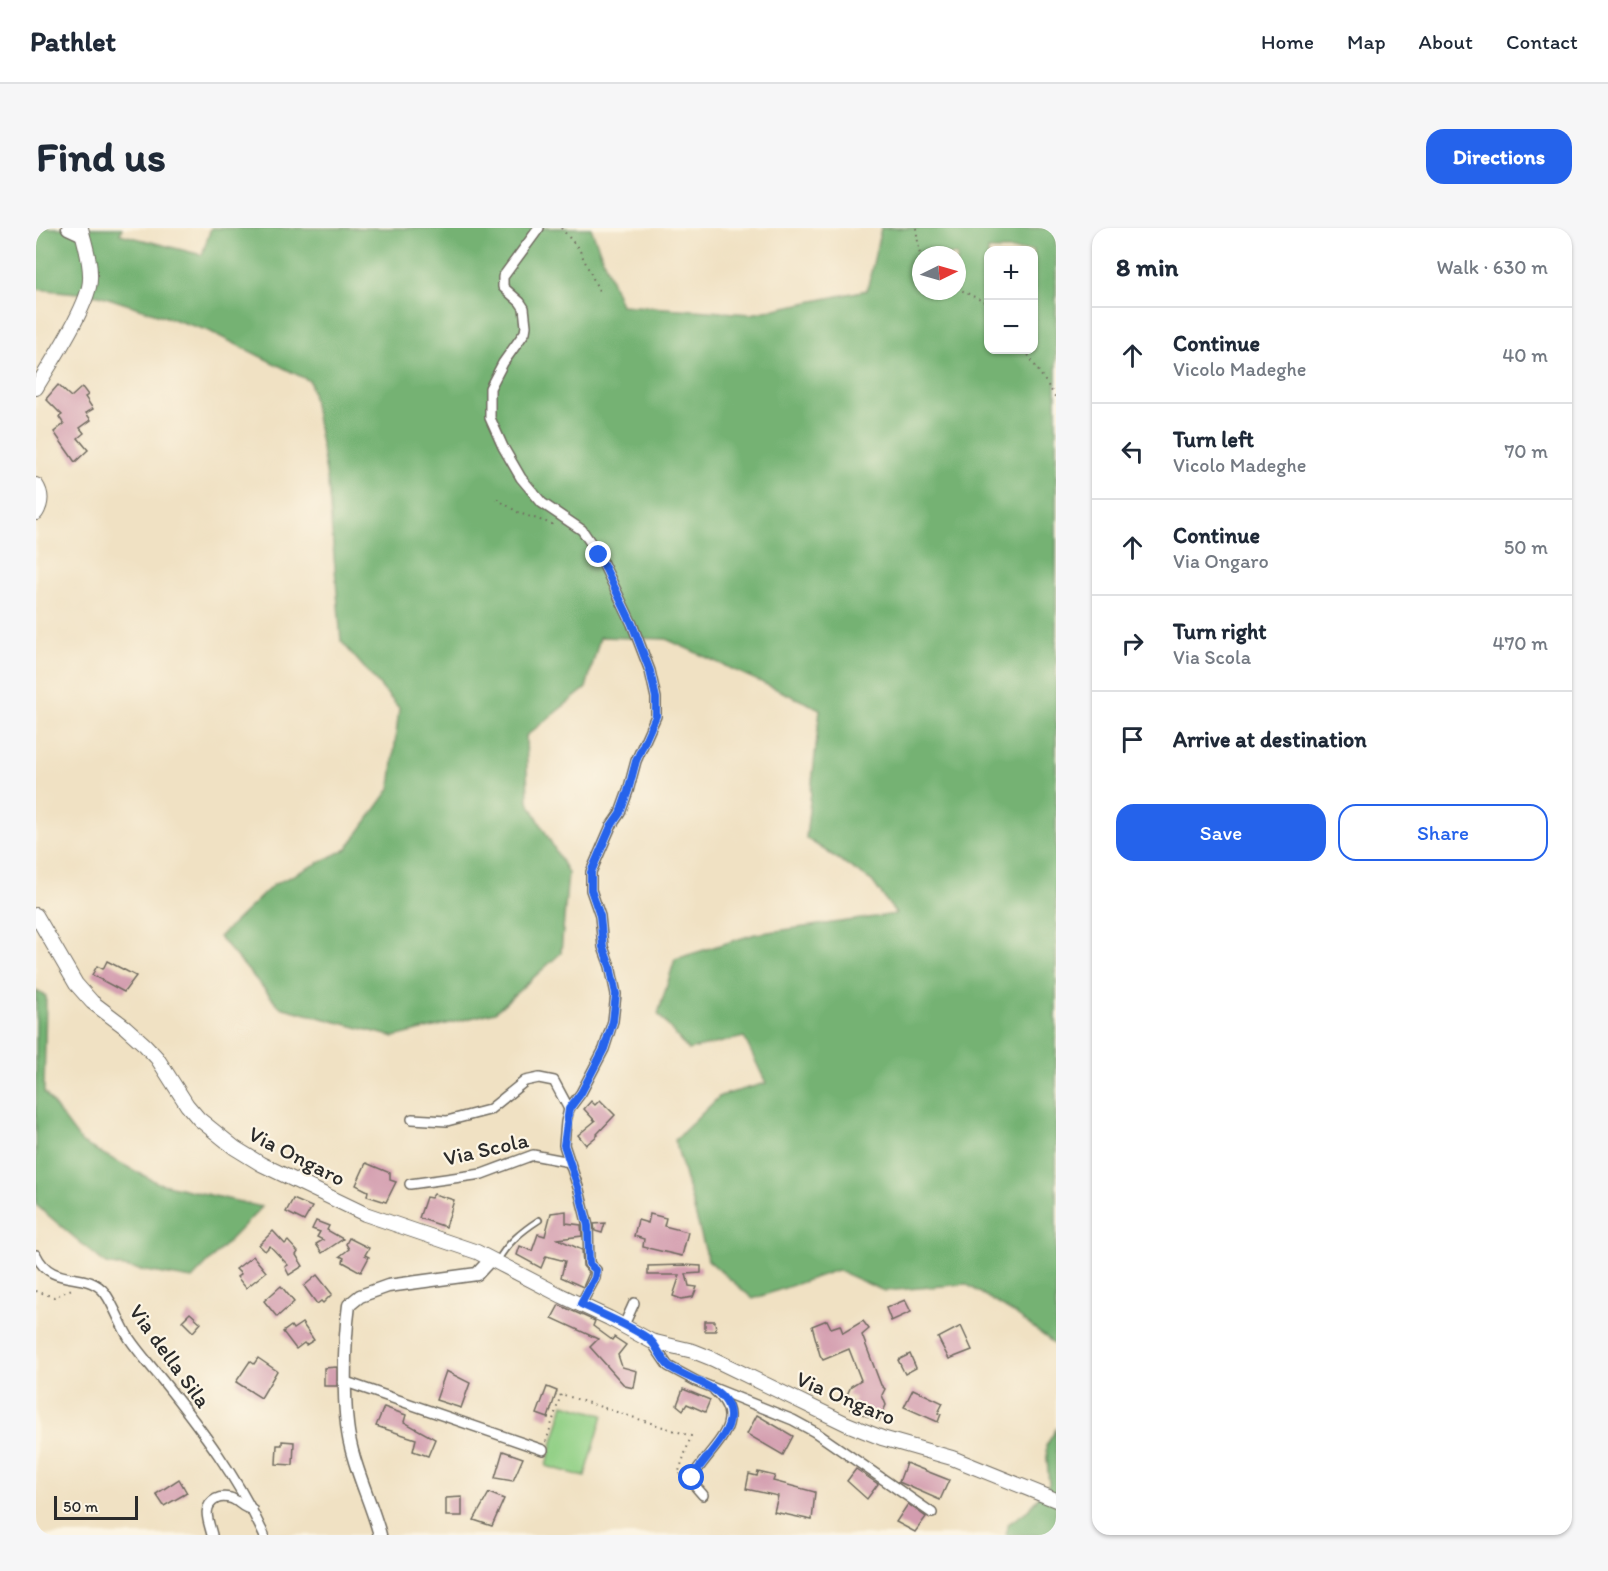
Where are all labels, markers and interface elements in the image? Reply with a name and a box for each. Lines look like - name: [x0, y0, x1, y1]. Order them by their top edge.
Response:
- text: Pathlet: [30, 24, 116, 58]
- text: Home: [1261, 29, 1314, 54]
- text: Map: [1347, 29, 1386, 54]
- text: About: [1419, 29, 1473, 54]
- text: Contact: [1506, 29, 1578, 54]
- button: Directions: [1426, 129, 1572, 184]
- text: Find us: [36, 131, 166, 182]
- north arrow: [912, 246, 966, 300]
- map controls: [984, 246, 1038, 354]
- button: +: [984, 246, 1038, 300]
- text: 8 min: [1116, 251, 1178, 283]
- text: Walk · 630 m: [1436, 255, 1548, 279]
- button: −: [984, 300, 1038, 354]
- text: Continue: [1173, 330, 1260, 357]
- icon: ahead: [1116, 339, 1149, 372]
- text: 40 m: [1502, 343, 1548, 367]
- text: Vicolo Madeghe: [1173, 357, 1306, 381]
- text: Turn left: [1173, 426, 1254, 453]
- icon: left: [1116, 435, 1149, 468]
- text: 70 m: [1504, 439, 1548, 463]
- text: Vicolo Madeghe: [1173, 453, 1306, 477]
- text: Continue: [1173, 522, 1260, 549]
- icon: ahead: [1116, 531, 1149, 564]
- text: 50 m: [1504, 535, 1548, 559]
- route end: [585, 541, 611, 567]
- text: Via Ongaro: [1173, 549, 1269, 573]
- text: Turn right: [1173, 618, 1267, 645]
- icon: right: [1116, 627, 1149, 660]
- text: 470 m: [1492, 631, 1548, 655]
- text: Via Scola: [1173, 645, 1251, 669]
- icon: arrive: [1116, 723, 1149, 756]
- text: Arrive at destination: [1173, 726, 1367, 753]
- button: Save: [1116, 804, 1326, 861]
- button: Share: [1338, 804, 1548, 861]
- street label: Via Ongaro: [244, 1120, 350, 1192]
- street label: Via Scola: [441, 1126, 531, 1172]
- street label: Via della Sila: [123, 1299, 217, 1414]
- street label: Via Ongaro: [792, 1365, 900, 1431]
- route start: [678, 1464, 704, 1490]
- scale bar: [54, 1493, 138, 1520]
- text: 50 m: [63, 1497, 98, 1516]

